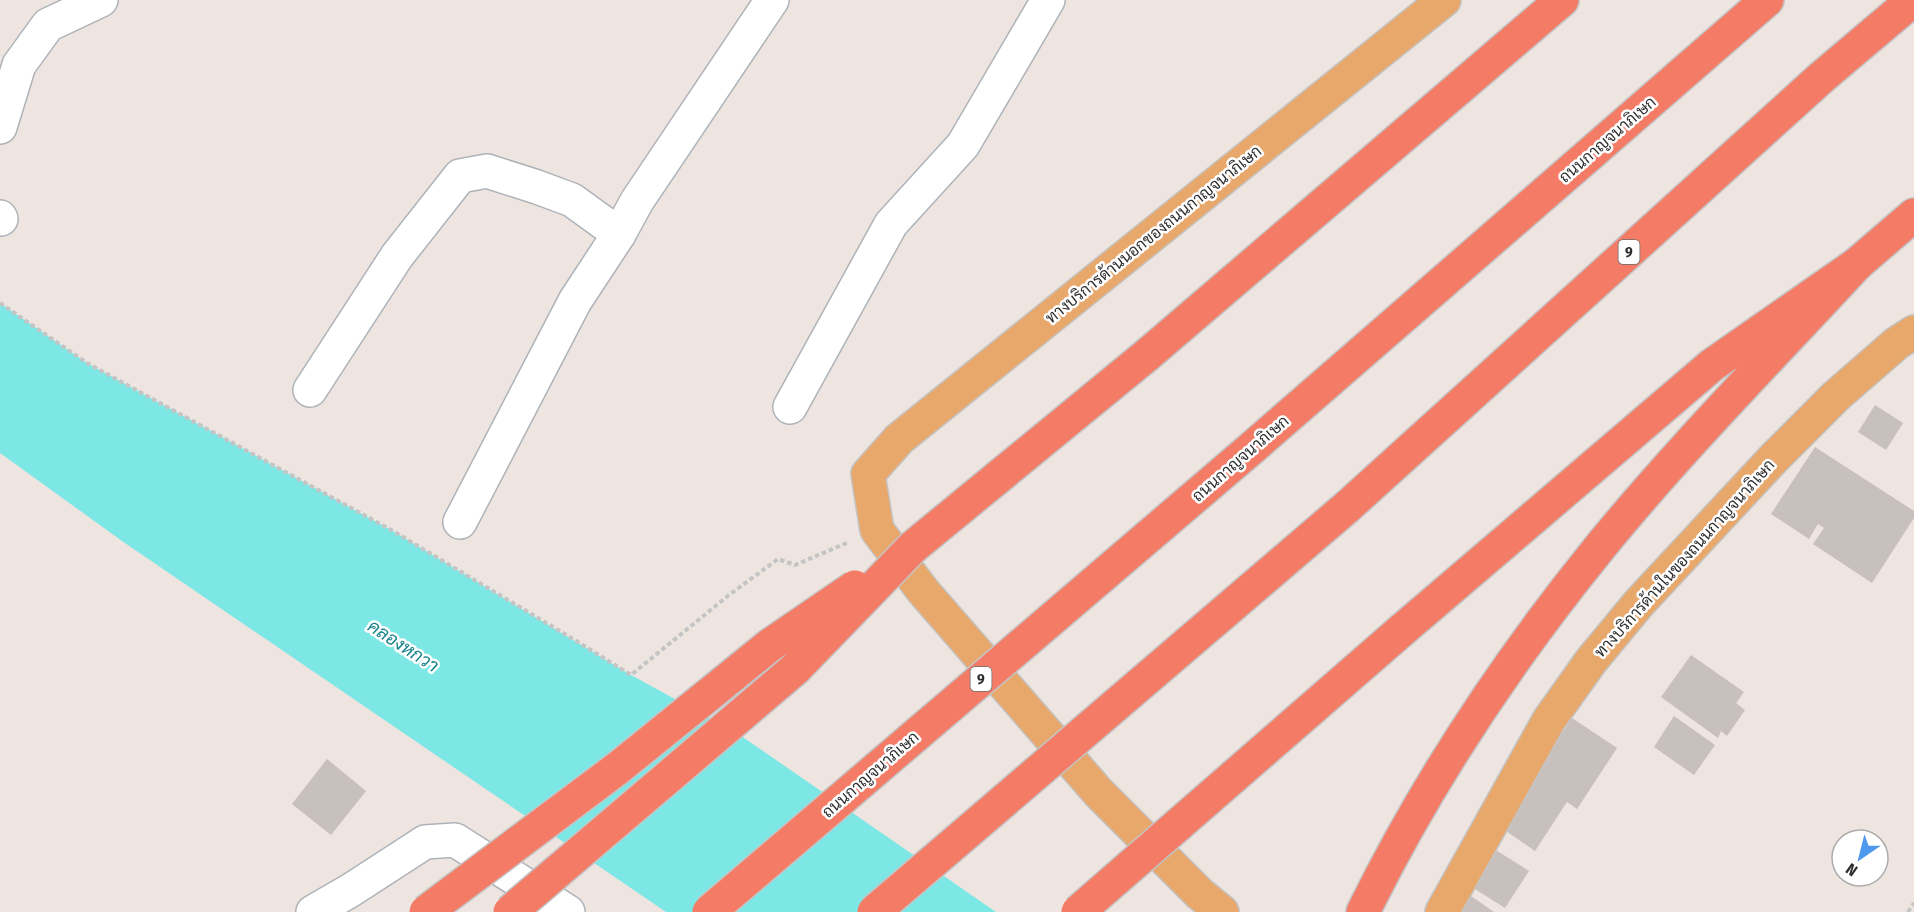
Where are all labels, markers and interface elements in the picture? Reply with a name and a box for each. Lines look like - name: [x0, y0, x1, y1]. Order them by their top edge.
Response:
- street label: ถนนกาญจนาภิเษก: [1555, 92, 1659, 186]
- street label: ทางบริการด้านนอกของถนนกาญจนาภิเษก: [1041, 141, 1265, 327]
- road number: 9: [1618, 240, 1640, 264]
- street label: ถนนกาญจนาภิเษก: [1188, 411, 1292, 505]
- street label: ทางบริการด้านในของถนนกาญจนาภิเษก: [1589, 454, 1778, 661]
- water label: คลองหกวา: [364, 615, 443, 677]
- road number: 9: [970, 667, 992, 691]
- street label: ถนนกาญจนาภิเษก: [818, 727, 922, 821]
- north arrow: [1830, 828, 1890, 888]
- text: N: [1842, 859, 1861, 880]

